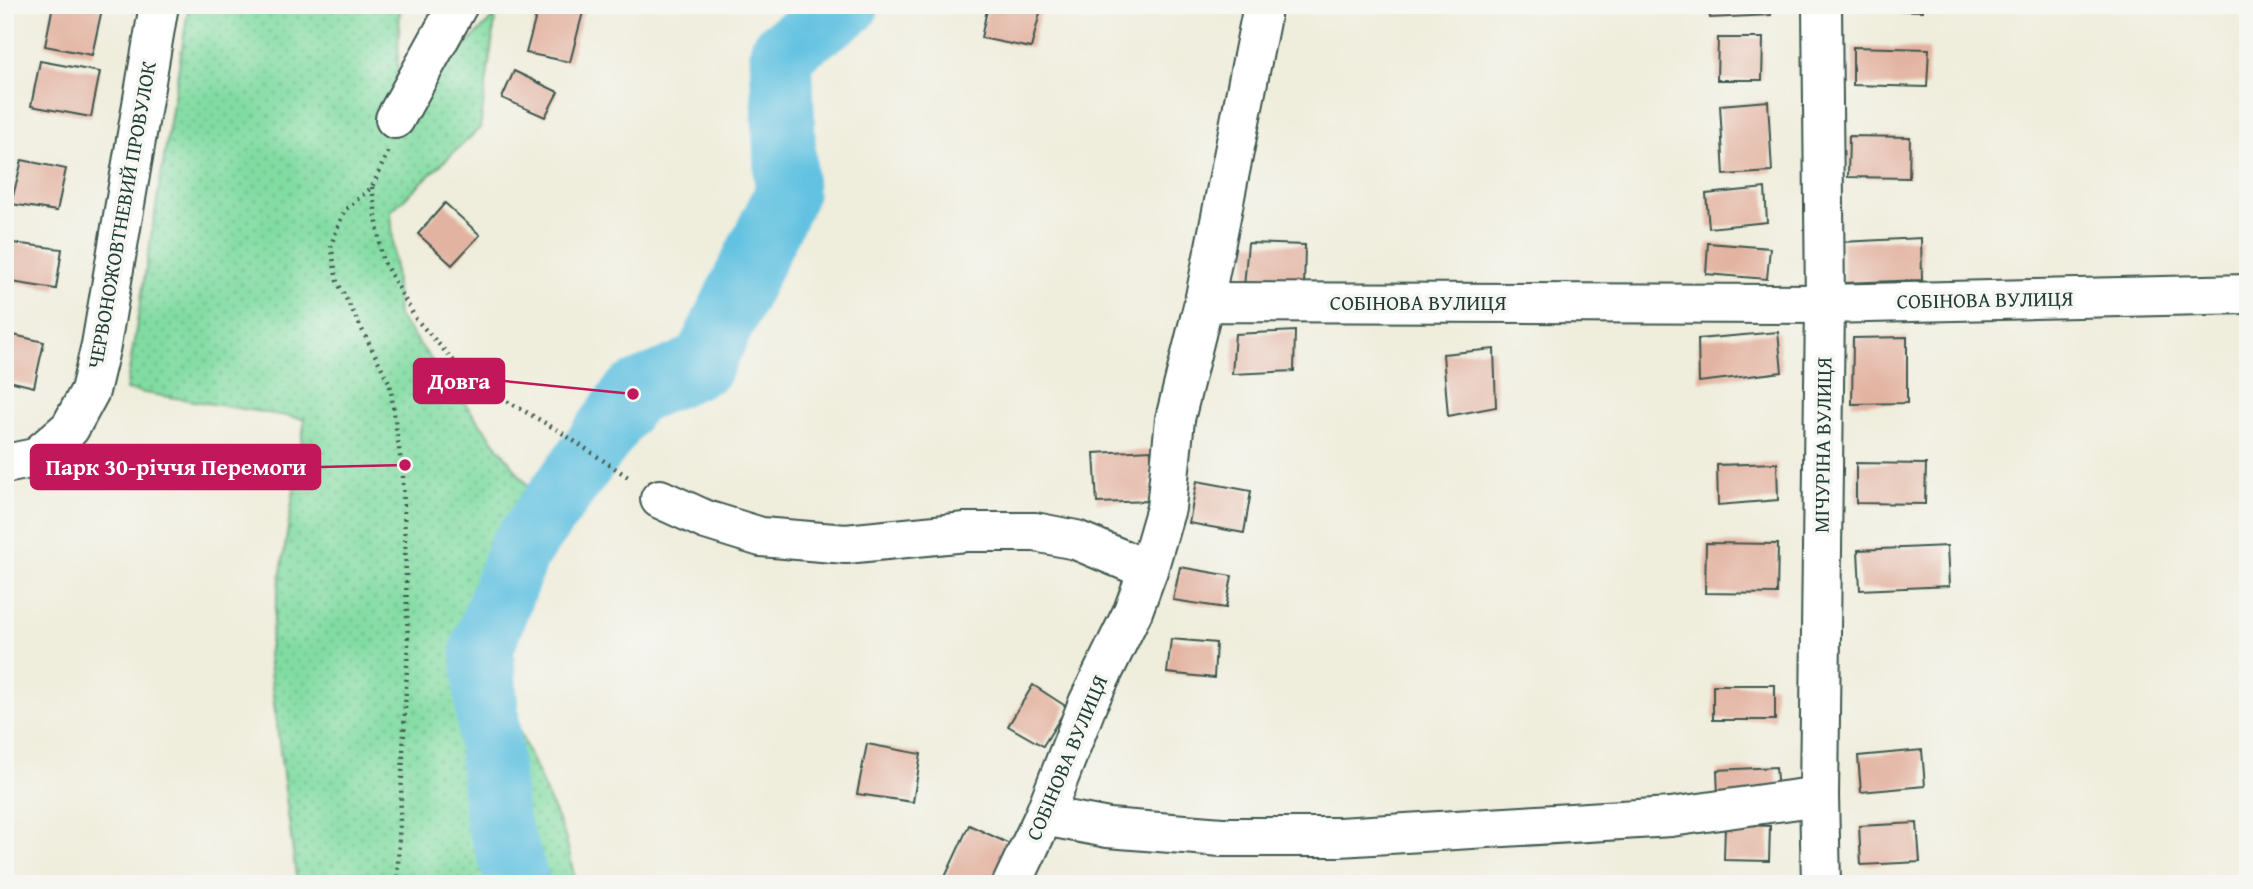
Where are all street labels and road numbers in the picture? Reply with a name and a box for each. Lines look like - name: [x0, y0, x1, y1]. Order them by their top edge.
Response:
- street label: ЧЕРВОНОЖОВТНЕВИЙ ПРОВУЛОК: [79, 59, 164, 371]
- street label: СОБІНОВА ВУЛИЦЯ: [1896, 282, 2074, 317]
- street label: СОБІНОВА ВУЛИЦЯ: [1330, 287, 1506, 318]
- street label: МІЧУРІНА ВУЛИЦЯ: [1805, 357, 1840, 533]
- street label: СОБІНОВА ВУЛИЦЯ: [1018, 670, 1115, 845]

